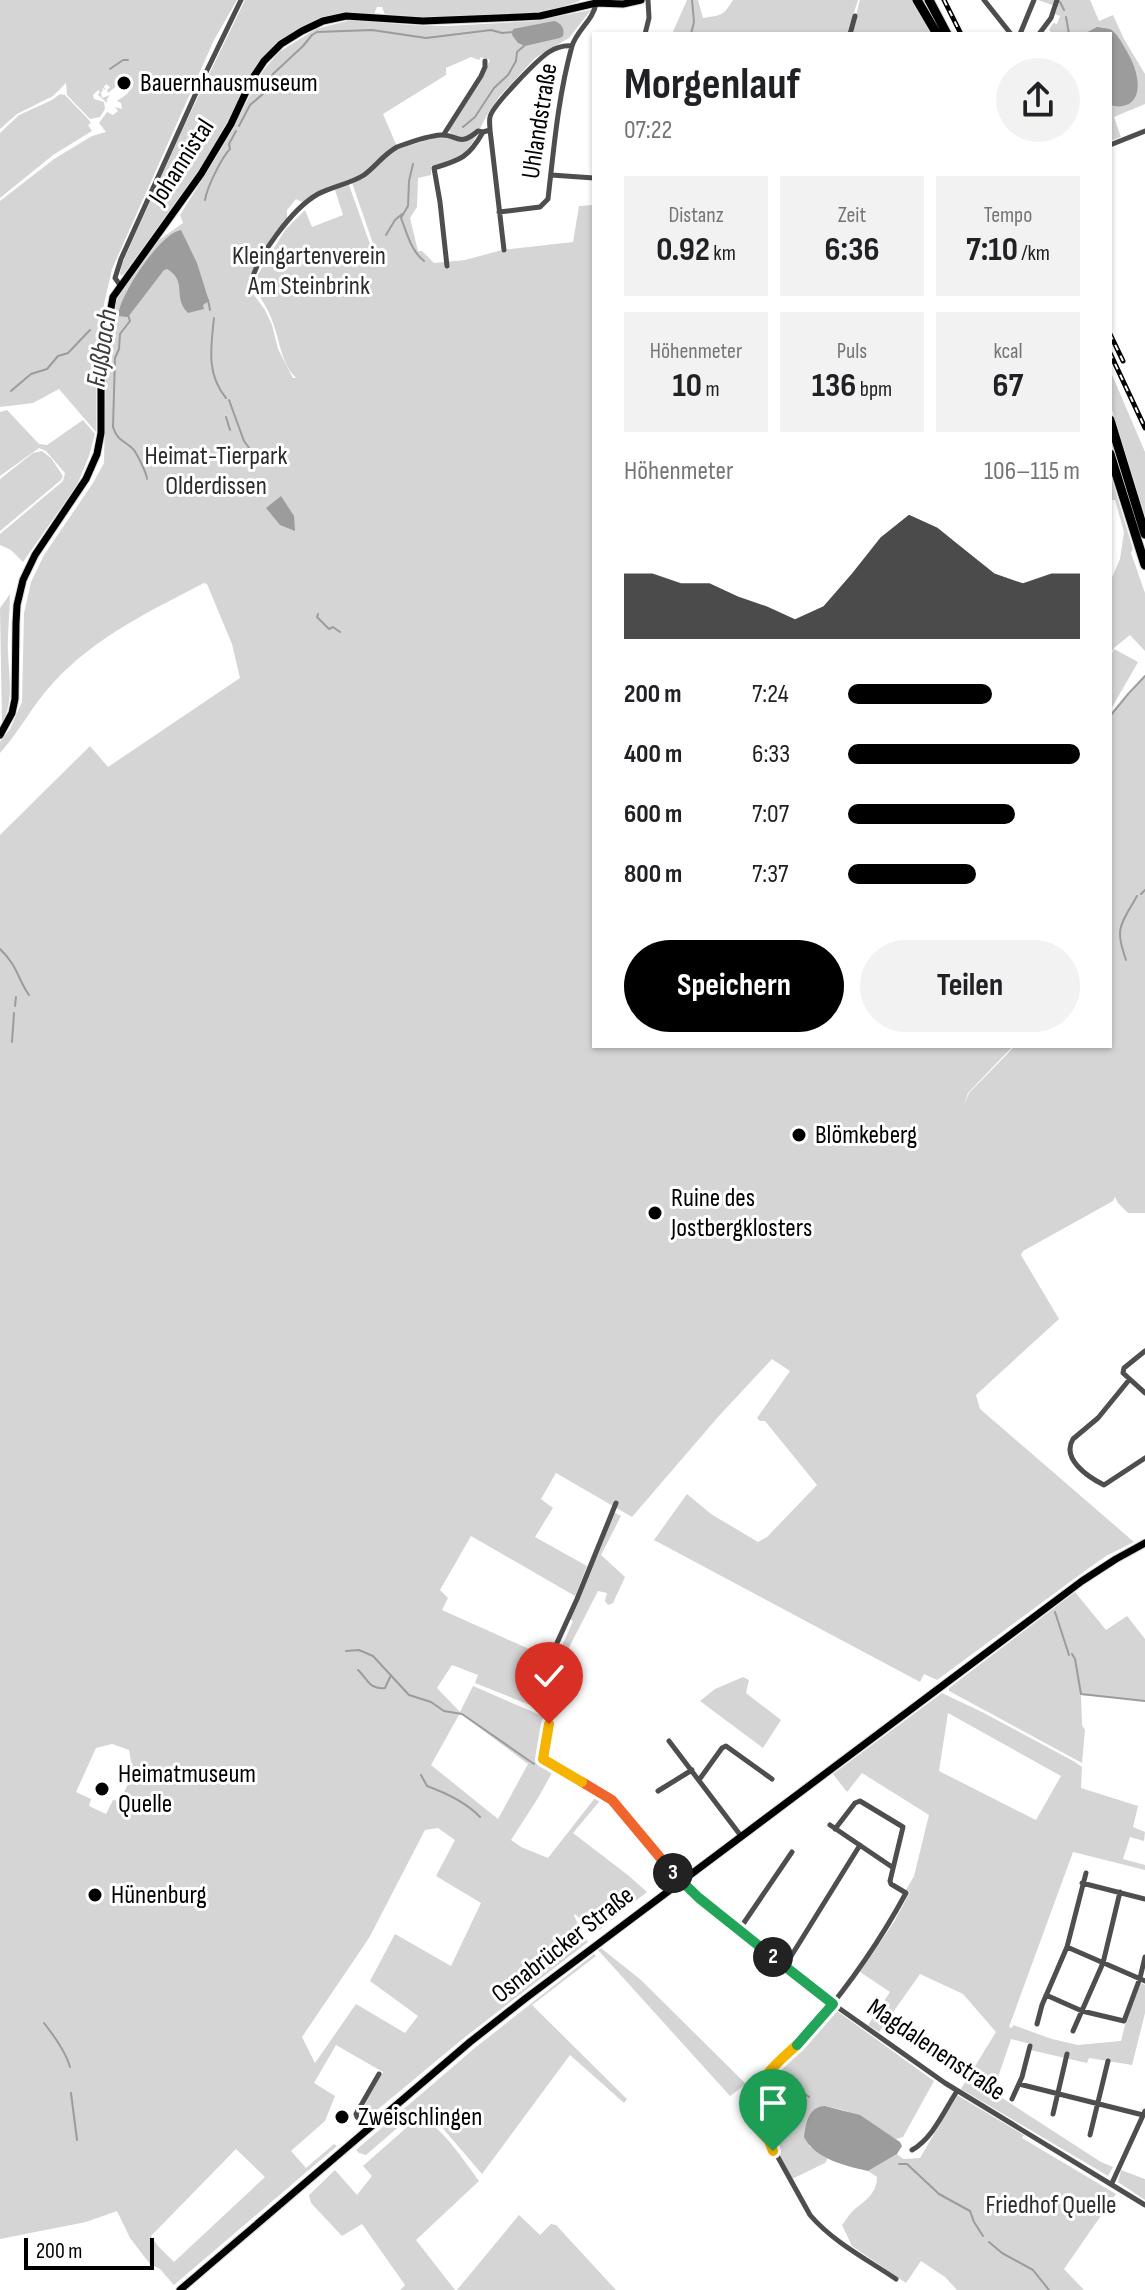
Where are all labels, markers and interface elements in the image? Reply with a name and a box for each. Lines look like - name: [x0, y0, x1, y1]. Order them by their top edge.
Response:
- text: Morgenlauf: [624, 58, 800, 111]
- button: share: [996, 58, 1080, 142]
- street label: Uhlandstraße: [516, 61, 564, 181]
- place label: Bauernhausmuseum: [140, 68, 318, 99]
- marker: Bauernhausmuseum: [115, 74, 133, 92]
- street label: Johannistal: [142, 113, 221, 212]
- text: 07:22: [624, 115, 672, 146]
- text: Distanz: [668, 202, 724, 229]
- text: Zeit: [838, 202, 866, 229]
- text: Tempo: [984, 202, 1032, 229]
- text: 0.92: [656, 229, 710, 270]
- text: 6:36: [825, 229, 879, 270]
- text: 7:10: [966, 229, 1018, 270]
- text: km: [710, 240, 736, 267]
- text: /km: [1018, 240, 1050, 267]
- park label: Kleingartenverein Am Steinbrink: [232, 241, 386, 302]
- water label: Fußbach: [80, 306, 124, 389]
- text: Höhenmeter: [650, 338, 742, 365]
- text: Puls: [837, 338, 867, 365]
- text: kcal: [993, 338, 1023, 365]
- text: 10: [672, 365, 702, 406]
- text: 136: [812, 365, 856, 406]
- text: 67: [993, 365, 1023, 406]
- text: m: [702, 376, 720, 403]
- text: bpm: [856, 376, 892, 403]
- park label: Heimat-Tierpark Olderdissen: [145, 441, 288, 502]
- text: Höhenmeter: [624, 456, 733, 487]
- text: 106–115 m: [984, 456, 1080, 487]
- text: 200 m: [624, 679, 681, 710]
- text: 7:24: [752, 679, 789, 710]
- text: 400 m: [624, 739, 682, 770]
- text: 6:33: [752, 739, 790, 770]
- text: 600 m: [624, 799, 682, 830]
- text: 7:07: [752, 799, 789, 830]
- text: 800 m: [624, 859, 682, 890]
- text: 7:37: [752, 859, 788, 890]
- button: Speichern: [624, 940, 844, 1032]
- button: Teilen: [860, 940, 1080, 1032]
- place label: Blömkeberg: [815, 1120, 917, 1151]
- marker: Blömkeberg: [790, 1126, 808, 1144]
- place label: Ruine des Jostbergklosters: [670, 1183, 812, 1244]
- marker: Ruine des Jostbergklosters: [646, 1204, 664, 1222]
- pin: [515, 1642, 583, 1724]
- icon: check: [527, 1654, 571, 1698]
- place label: Heimatmuseum Quelle: [118, 1759, 256, 1820]
- marker: Heimatmuseum Quelle: [93, 1780, 111, 1798]
- pin: 3: [653, 1853, 693, 1893]
- text: 3: [668, 1859, 678, 1886]
- place label: Hünenburg: [111, 1880, 207, 1911]
- street label: Osnabrücker Straße: [486, 1880, 640, 2010]
- marker: Hünenburg: [86, 1886, 104, 1904]
- pin: 2: [753, 1937, 793, 1977]
- text: 2: [768, 1943, 778, 1970]
- street label: Magdalenenstraße: [861, 1992, 1011, 2108]
- pin: [739, 2069, 807, 2151]
- icon: arrive: [751, 2081, 795, 2125]
- place label: Zweischlingen: [358, 2102, 482, 2133]
- marker: Zweischlingen: [333, 2108, 351, 2126]
- park label: Friedhof Quelle: [985, 2190, 1117, 2221]
- scale bar: [24, 2234, 154, 2270]
- text: 200 m: [36, 2238, 82, 2265]

